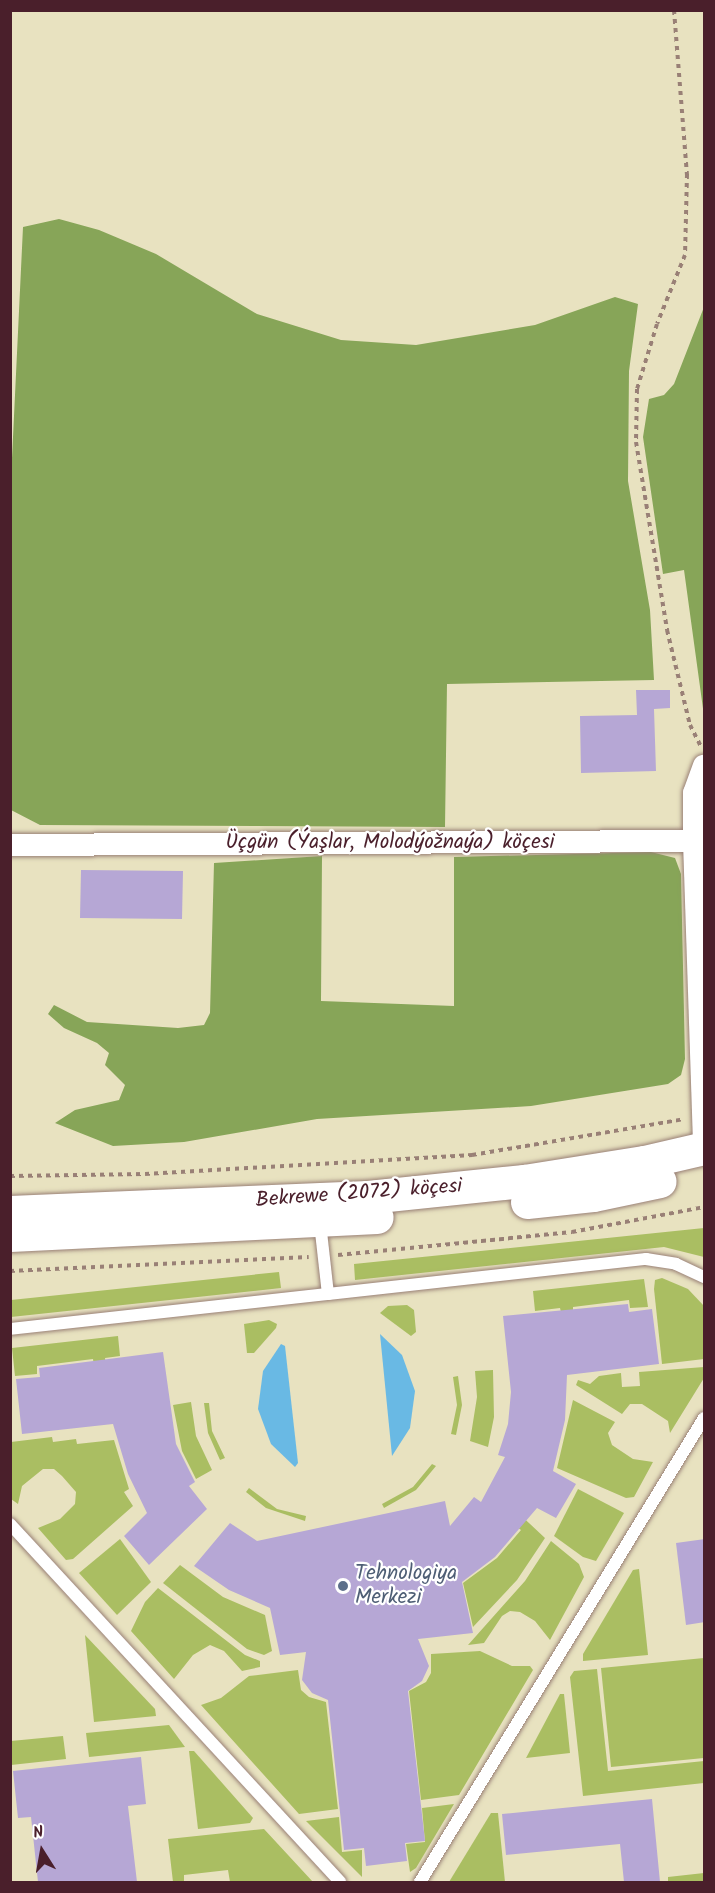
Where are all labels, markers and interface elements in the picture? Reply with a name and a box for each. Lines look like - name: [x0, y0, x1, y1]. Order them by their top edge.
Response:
- street label: Üçgün (Ýaşlar, Molodýožnaýa) köçesi: [225, 830, 555, 856]
- street label: Bekrewe (2072) köçesi: [255, 1174, 463, 1214]
- place label: Tehnologiya Merkezi: [355, 1561, 457, 1611]
- marker: Tehnologiya Merkezi: [336, 1579, 350, 1593]
- text: N: [31, 1820, 46, 1846]
- north arrow: [12, 1821, 72, 1881]

